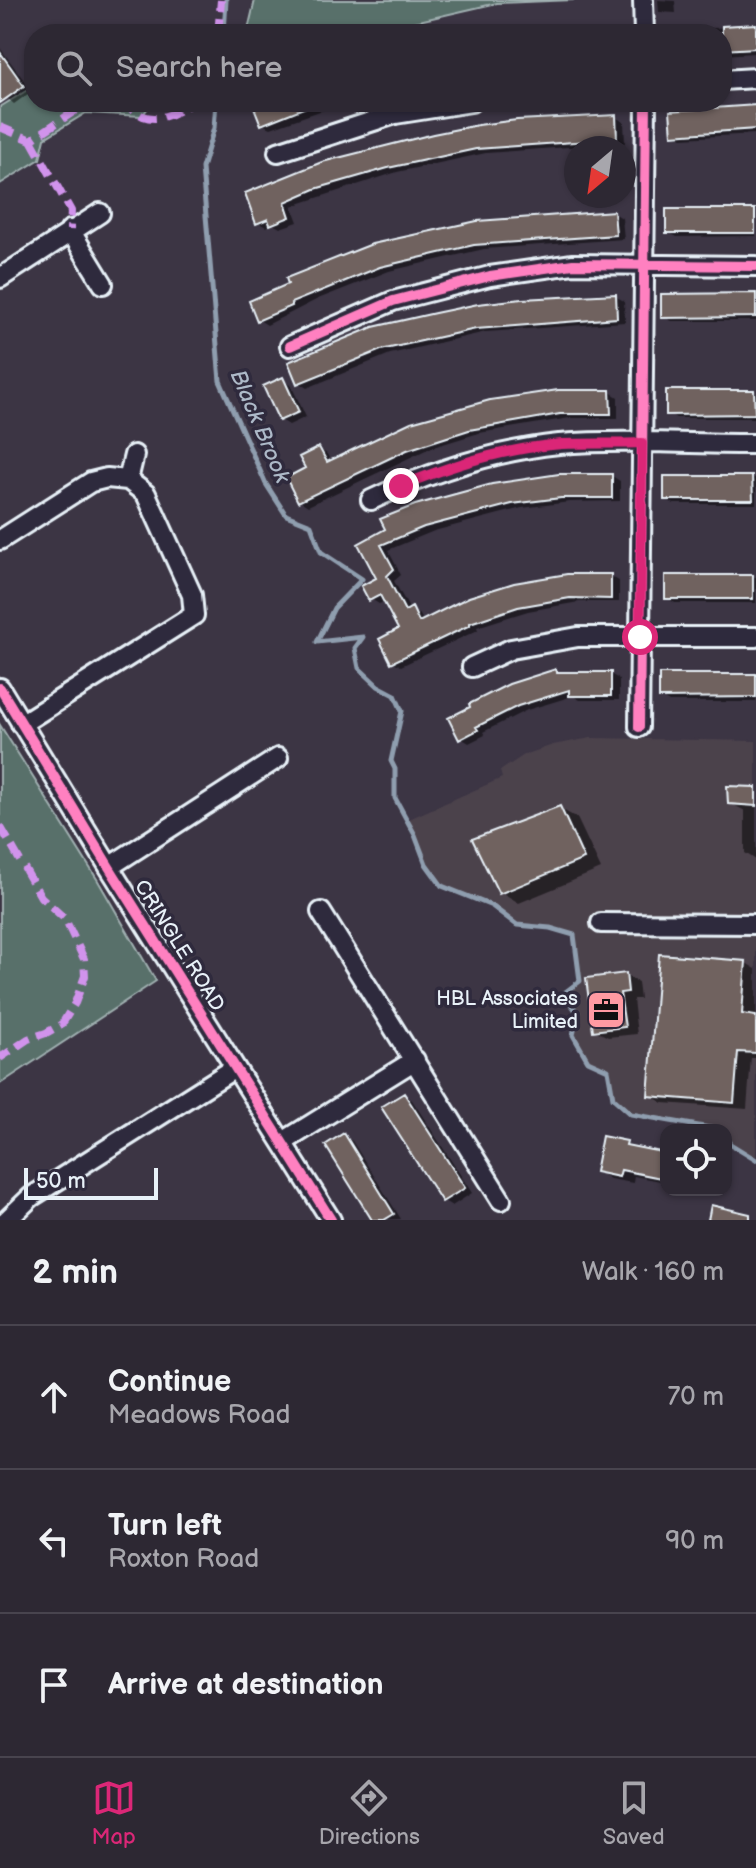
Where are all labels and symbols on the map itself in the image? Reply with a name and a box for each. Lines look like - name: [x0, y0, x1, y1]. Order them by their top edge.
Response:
- north arrow: [564, 136, 636, 208]
- water label: Black Brook: [224, 366, 296, 488]
- route end: [383, 468, 419, 504]
- route start: [622, 619, 658, 655]
- street label: CRINGLE ROAD: [129, 875, 229, 1016]
- place label: HBL Associates Limited: [436, 987, 578, 1034]
- office icon: HBL Associates Limited: [585, 989, 627, 1031]
- scale bar: [24, 1164, 158, 1200]

